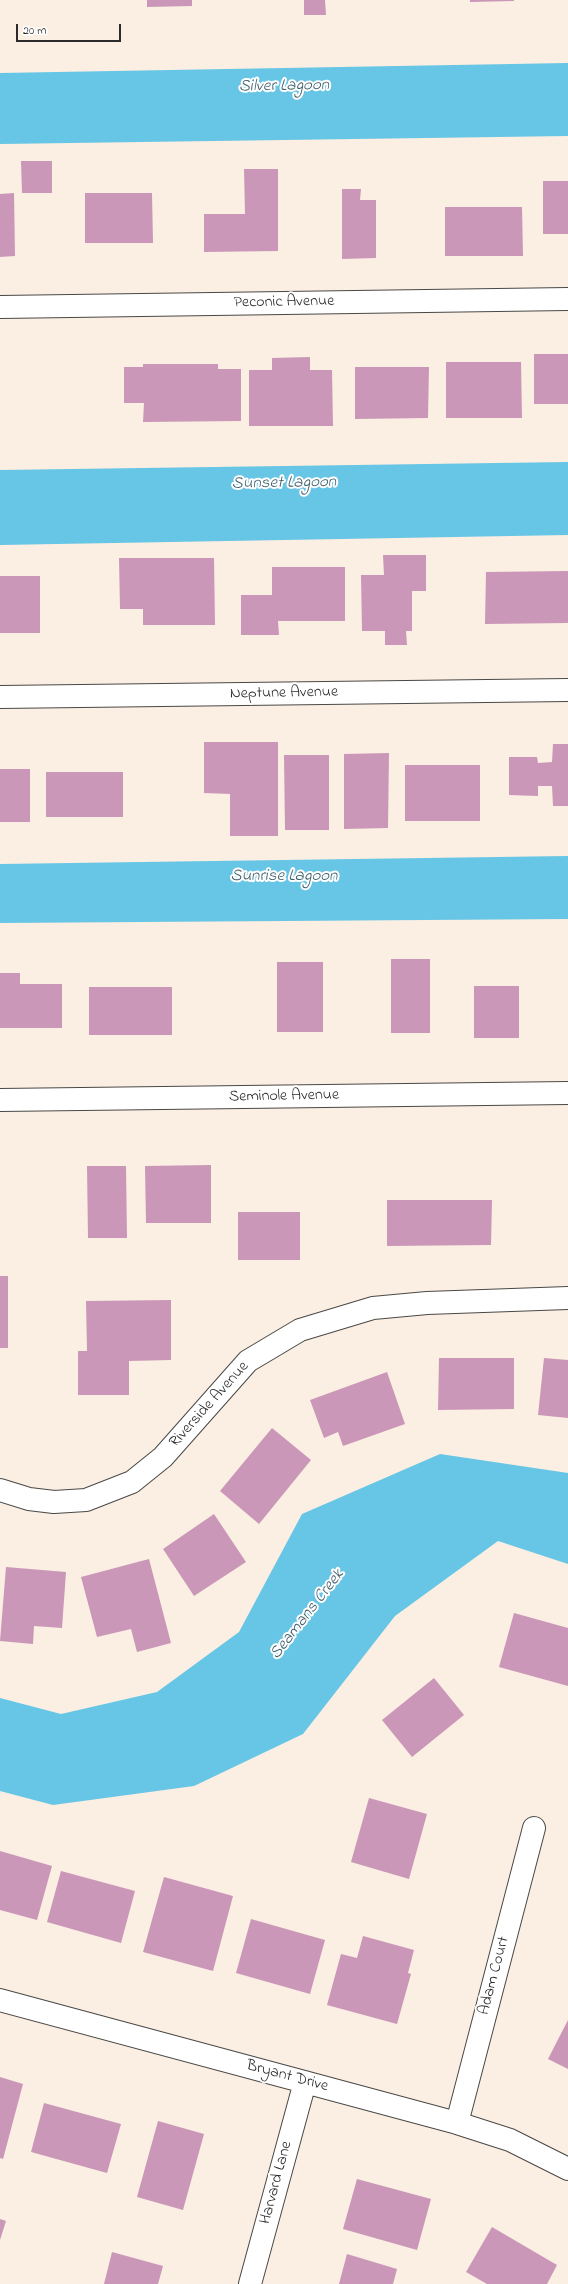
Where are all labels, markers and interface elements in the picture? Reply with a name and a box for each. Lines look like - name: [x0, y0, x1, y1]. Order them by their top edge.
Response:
- scale bar: [18, 16, 123, 42]
- text: 20 m: [23, 22, 46, 40]
- water label: Silver Lagoon: [239, 76, 329, 98]
- street label: Peconic Avenue: [234, 293, 334, 313]
- water label: Sunset Lagoon: [232, 473, 336, 495]
- street label: Neptune Avenue: [230, 683, 338, 705]
- water label: Sunrise Lagoon: [231, 867, 337, 887]
- street label: Seminole Avenue: [229, 1086, 339, 1108]
- street label: Riverside Avenue: [166, 1358, 254, 1452]
- water label: Seamans Creek: [267, 1566, 349, 1664]
- street label: Adam Court: [475, 1935, 515, 2017]
- street label: Bryant Drive: [244, 2057, 330, 2097]
- street label: Harvard Lane: [257, 2139, 297, 2227]

